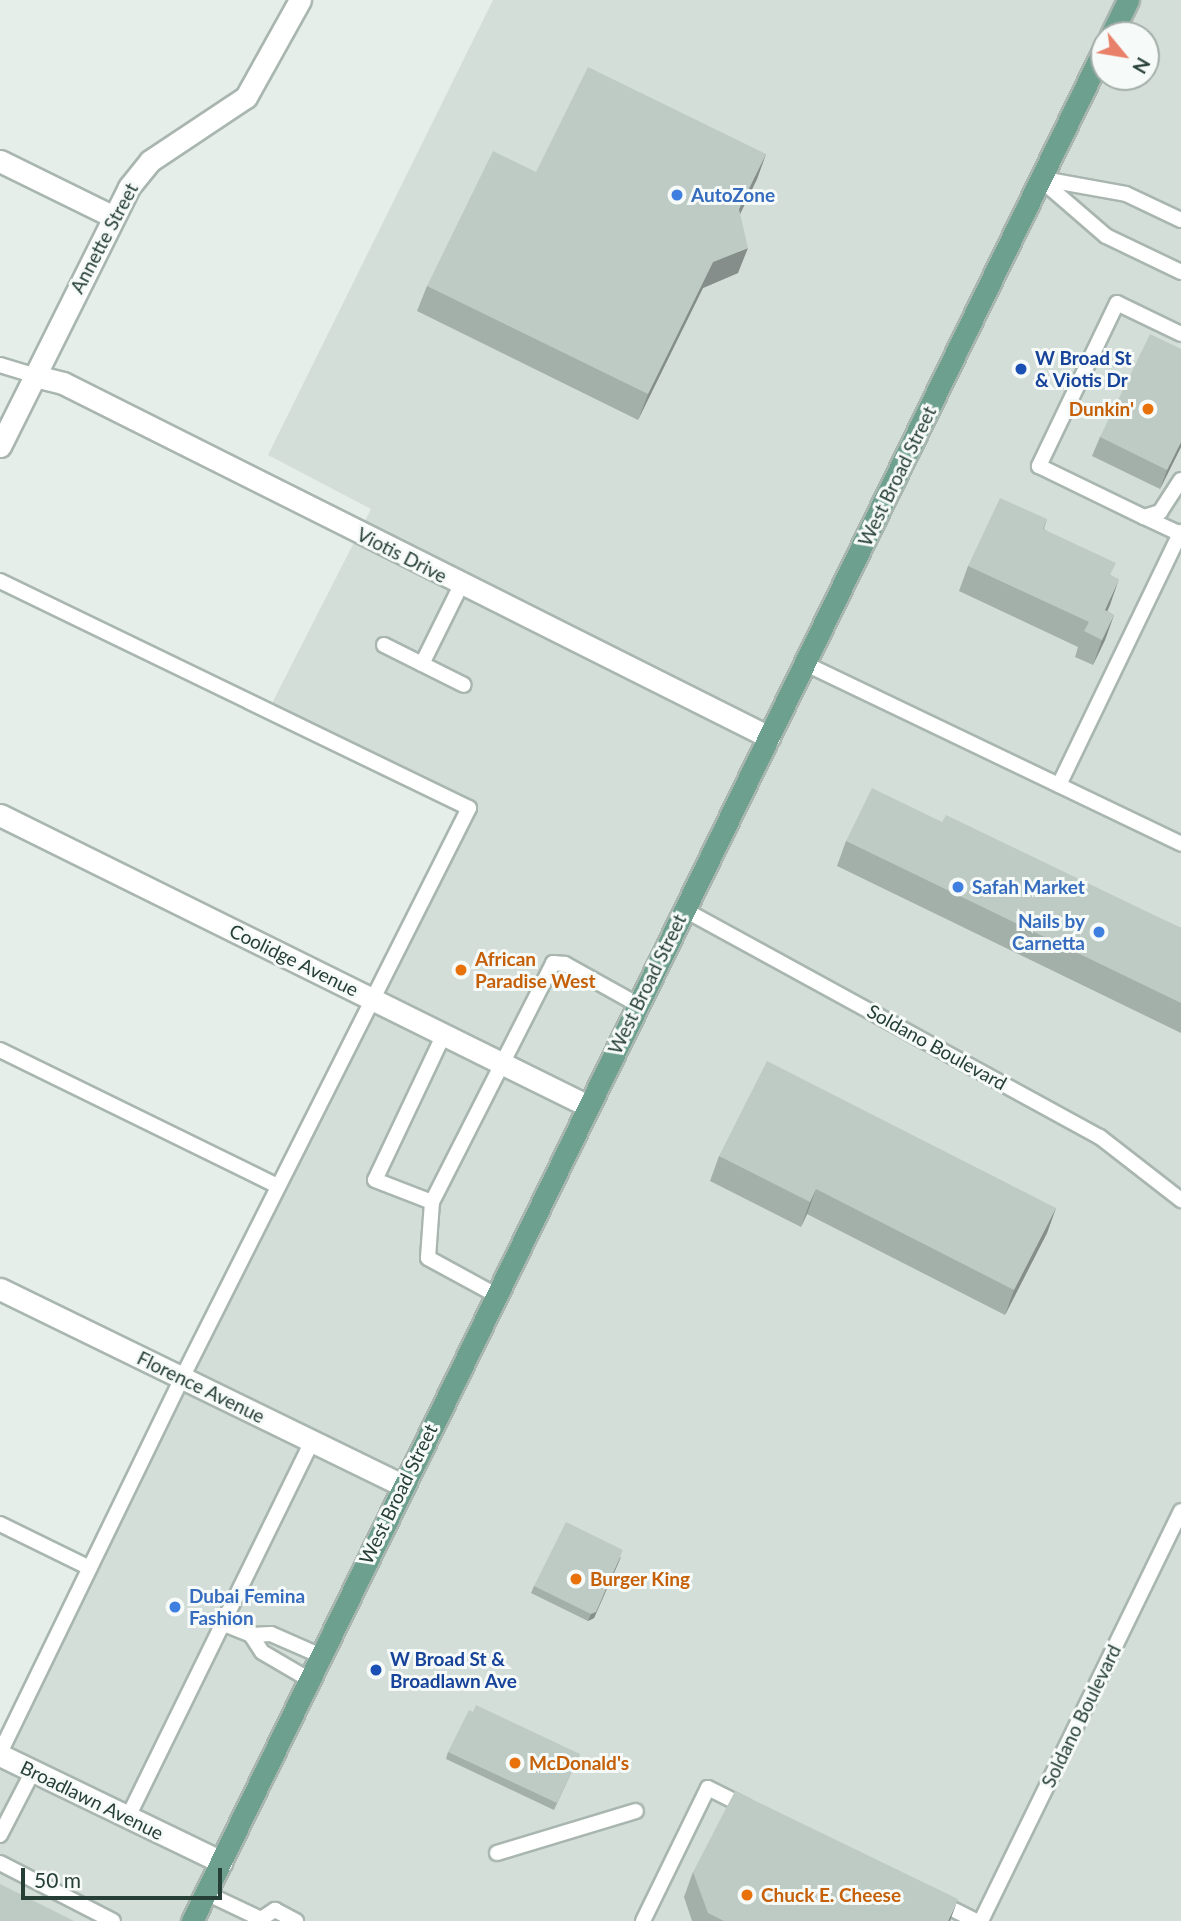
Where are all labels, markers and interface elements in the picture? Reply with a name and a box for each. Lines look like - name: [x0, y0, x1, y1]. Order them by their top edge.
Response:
- north arrow: [1090, 21, 1160, 91]
- text: N: [1128, 54, 1156, 78]
- street label: Annette Street: [65, 179, 143, 297]
- place label: AutoZone: [691, 184, 775, 206]
- marker: AutoZone: [669, 187, 685, 203]
- place label: W Broad St & Viotis Dr: [1035, 347, 1132, 391]
- marker: W Broad St & Viotis Dr: [1013, 361, 1029, 377]
- place label: Dunkin': [1069, 398, 1134, 420]
- marker: Dunkin': [1140, 401, 1156, 417]
- street label: West Broad Street: [853, 402, 941, 550]
- street label: Viotis Drive: [353, 523, 451, 587]
- place label: Safah Market: [972, 876, 1085, 898]
- marker: Safah Market: [950, 879, 966, 895]
- street label: West Broad Street: [603, 910, 691, 1058]
- place label: Nails by Carnetta: [1012, 910, 1085, 954]
- street label: Coolidge Avenue: [226, 919, 362, 1001]
- marker: Nails by Carnetta: [1091, 924, 1107, 940]
- place label: African Paradise West: [475, 948, 596, 992]
- marker: African Paradise West: [453, 962, 469, 978]
- street label: Soldano Boulevard: [863, 999, 1011, 1095]
- street label: Florence Avenue: [133, 1346, 269, 1428]
- street label: West Broad Street: [354, 1420, 442, 1568]
- place label: Burger King: [590, 1568, 690, 1590]
- marker: Burger King: [568, 1571, 584, 1587]
- place label: Dubai Femina Fashion: [189, 1585, 305, 1629]
- marker: Dubai Femina Fashion: [167, 1599, 183, 1615]
- street label: Soldano Boulevard: [1037, 1641, 1125, 1791]
- place label: W Broad St & Broadlawn Ave: [390, 1648, 518, 1692]
- marker: W Broad St & Broadlawn Ave: [368, 1662, 384, 1678]
- place label: McDonald's: [529, 1752, 629, 1774]
- street label: Broadlawn Avenue: [17, 1755, 167, 1845]
- marker: McDonald's: [507, 1755, 523, 1771]
- scale bar: [24, 1854, 226, 1898]
- text: 50 m: [34, 1867, 81, 1892]
- place label: Chuck E. Cheese: [761, 1884, 901, 1906]
- marker: Chuck E. Cheese: [739, 1887, 755, 1903]

